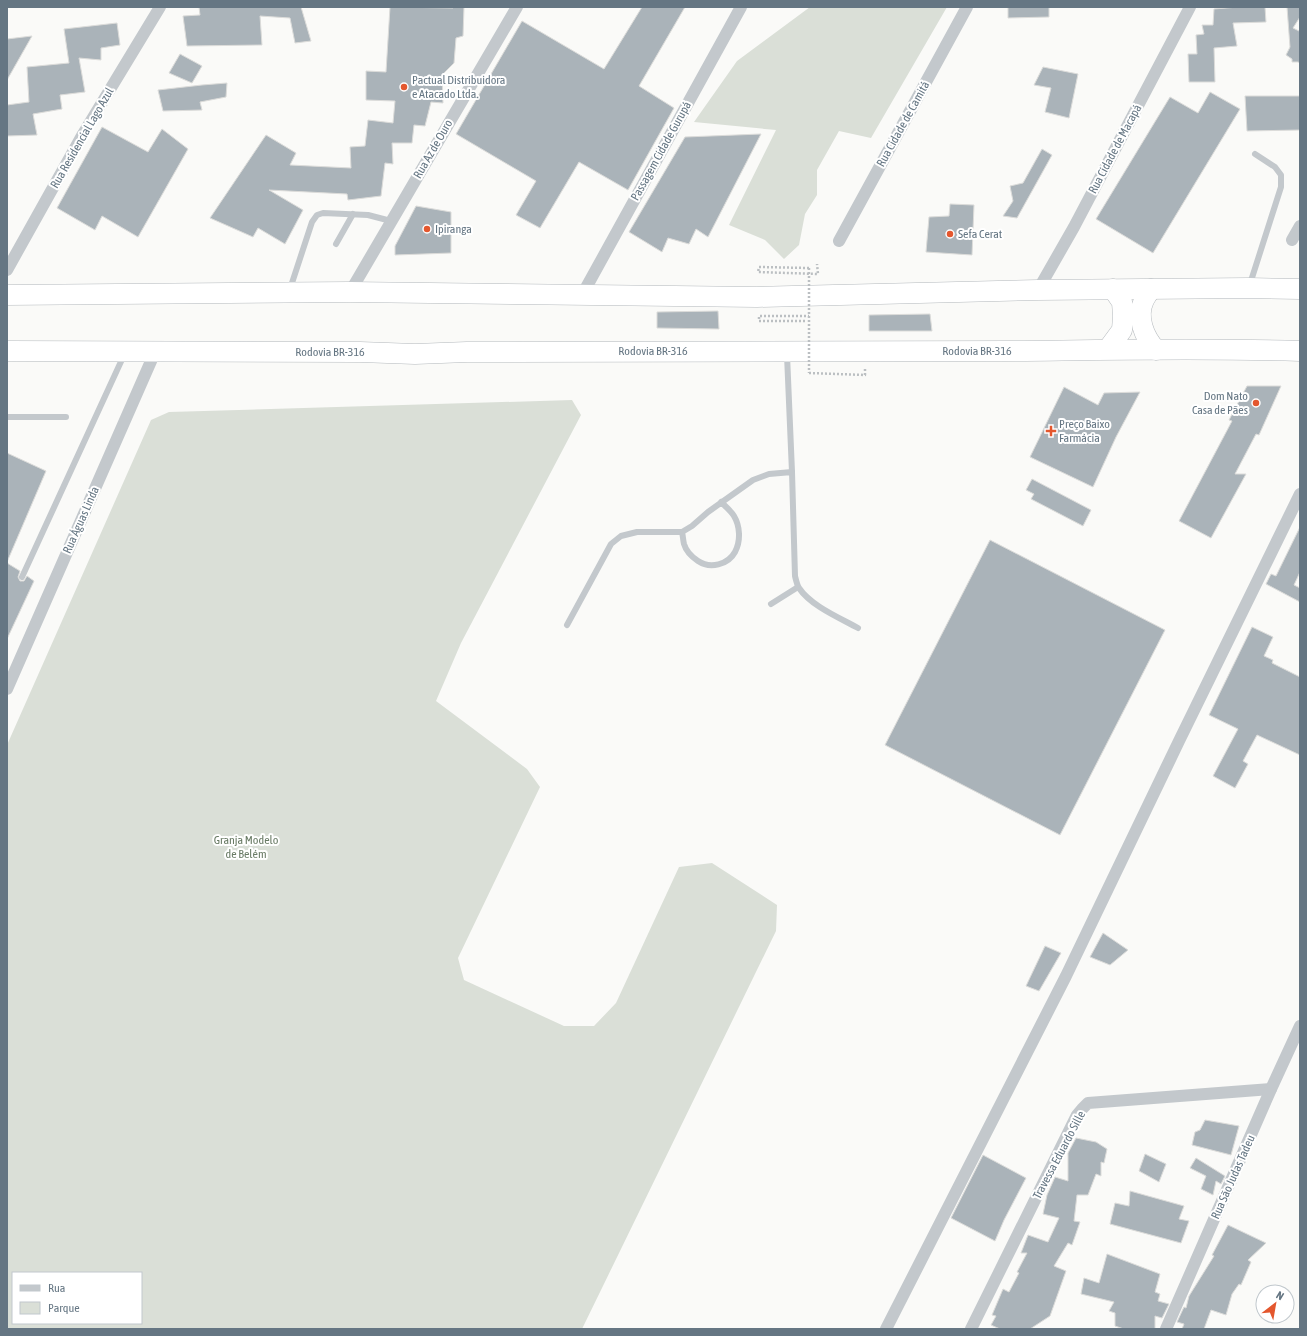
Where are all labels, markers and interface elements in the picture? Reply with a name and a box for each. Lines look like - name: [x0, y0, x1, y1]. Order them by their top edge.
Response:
- place label: Pactual Distribuidora e Atacado Ltda.: [412, 73, 505, 101]
- street label: Rua Cidade de Camitá: [874, 79, 932, 169]
- marker: Pactual Distribuidora e Atacado Ltda.: [399, 82, 409, 92]
- street label: Rua Residencial Lago Azul: [48, 85, 117, 191]
- street label: Passagem Cidade Gurupá: [628, 99, 694, 203]
- street label: Rua Cidade de Macapá: [1086, 102, 1144, 196]
- street label: Rua Az de Ouro: [411, 117, 456, 181]
- place label: Ipiranga: [435, 222, 472, 236]
- marker: Ipiranga: [422, 224, 432, 234]
- place label: Sefa Cerat: [958, 227, 1003, 241]
- marker: Sefa Cerat: [945, 229, 955, 239]
- street label: Rodovia BR-316: [618, 344, 688, 358]
- street label: Rodovia BR-316: [942, 344, 1012, 358]
- street label: Rodovia BR-316: [295, 345, 365, 359]
- place label: Dom Nato Casa de Pães: [1192, 389, 1248, 417]
- marker: Dom Nato Casa de Pães: [1251, 398, 1261, 408]
- place label: Preço Baixo Farmácia: [1059, 417, 1110, 445]
- marker: Preço Baixo Farmácia: [1046, 426, 1056, 436]
- street label: Rua Águas Linda: [60, 484, 102, 556]
- park label: Granja Modelo de Belém: [214, 833, 279, 861]
- street label: Travessa Eduardo Sille: [1030, 1109, 1088, 1201]
- street label: Rua São Judas Tadeu: [1208, 1133, 1258, 1221]
- legend: [12, 1272, 142, 1324]
- text: Rua: [48, 1281, 65, 1295]
- north arrow: [1255, 1284, 1295, 1324]
- text: N: [1274, 1289, 1286, 1302]
- text: Parque: [48, 1301, 80, 1315]

